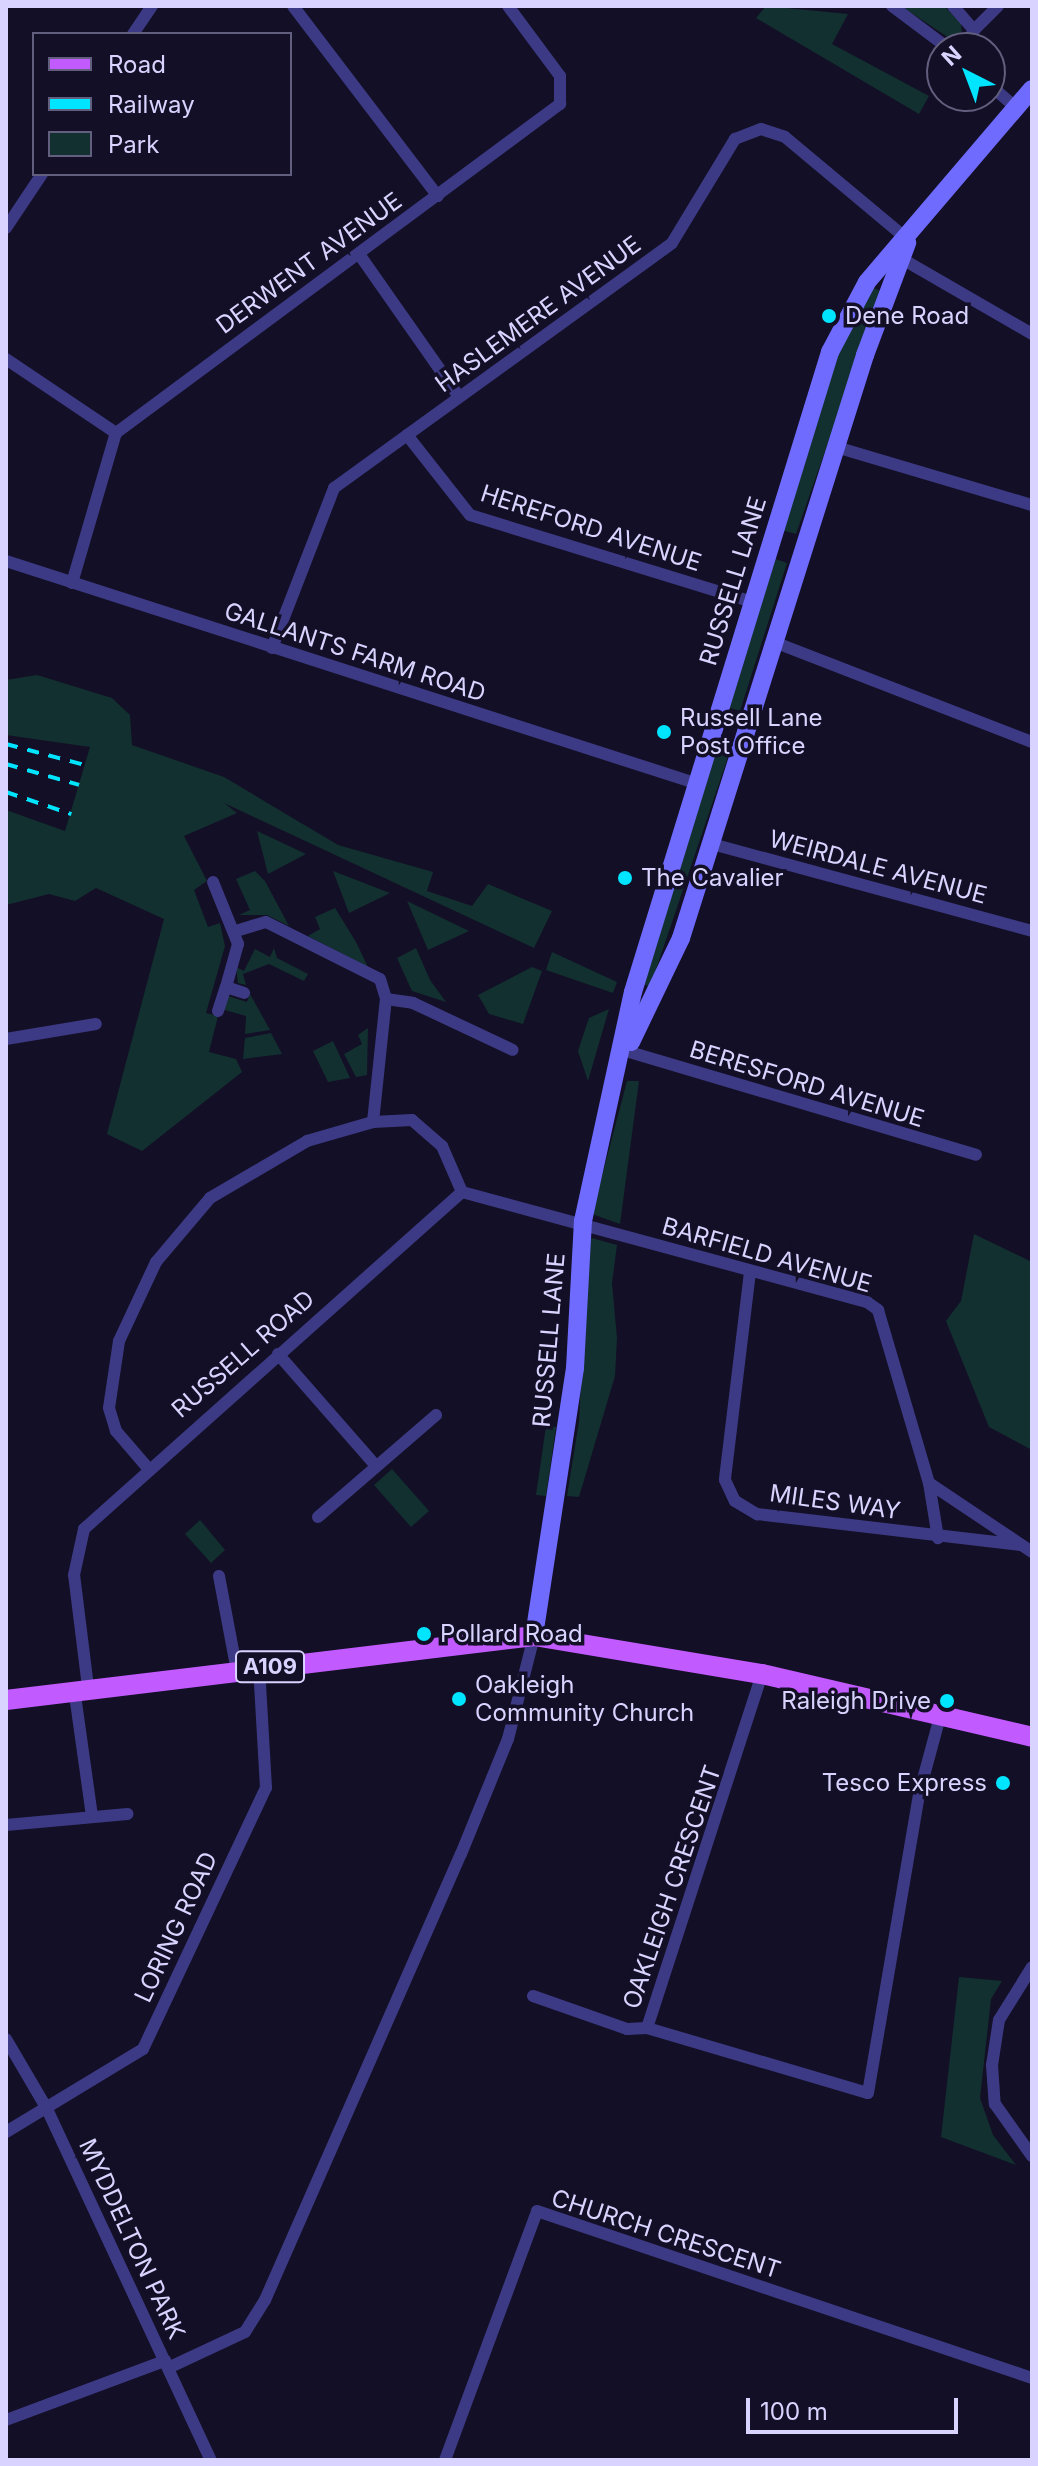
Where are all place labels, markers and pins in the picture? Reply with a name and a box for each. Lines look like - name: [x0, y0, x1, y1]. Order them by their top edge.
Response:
- place label: Dene Road: [845, 302, 969, 330]
- marker: Dene Road: [820, 307, 838, 325]
- place label: Russell Lane Post Office: [680, 704, 823, 760]
- marker: Russell Lane Post Office: [655, 723, 673, 741]
- place label: The Cavalier: [641, 864, 784, 892]
- marker: The Cavalier: [616, 869, 634, 887]
- place label: Pollard Road: [440, 1620, 583, 1648]
- marker: Pollard Road: [415, 1625, 433, 1643]
- place label: Oakleigh Community Church: [475, 1671, 694, 1727]
- place label: Raleigh Drive: [781, 1687, 931, 1715]
- marker: Oakleigh Community Church: [450, 1690, 468, 1708]
- marker: Raleigh Drive: [938, 1692, 956, 1710]
- place label: Tesco Express: [822, 1769, 987, 1797]
- marker: Tesco Express: [994, 1774, 1012, 1792]

